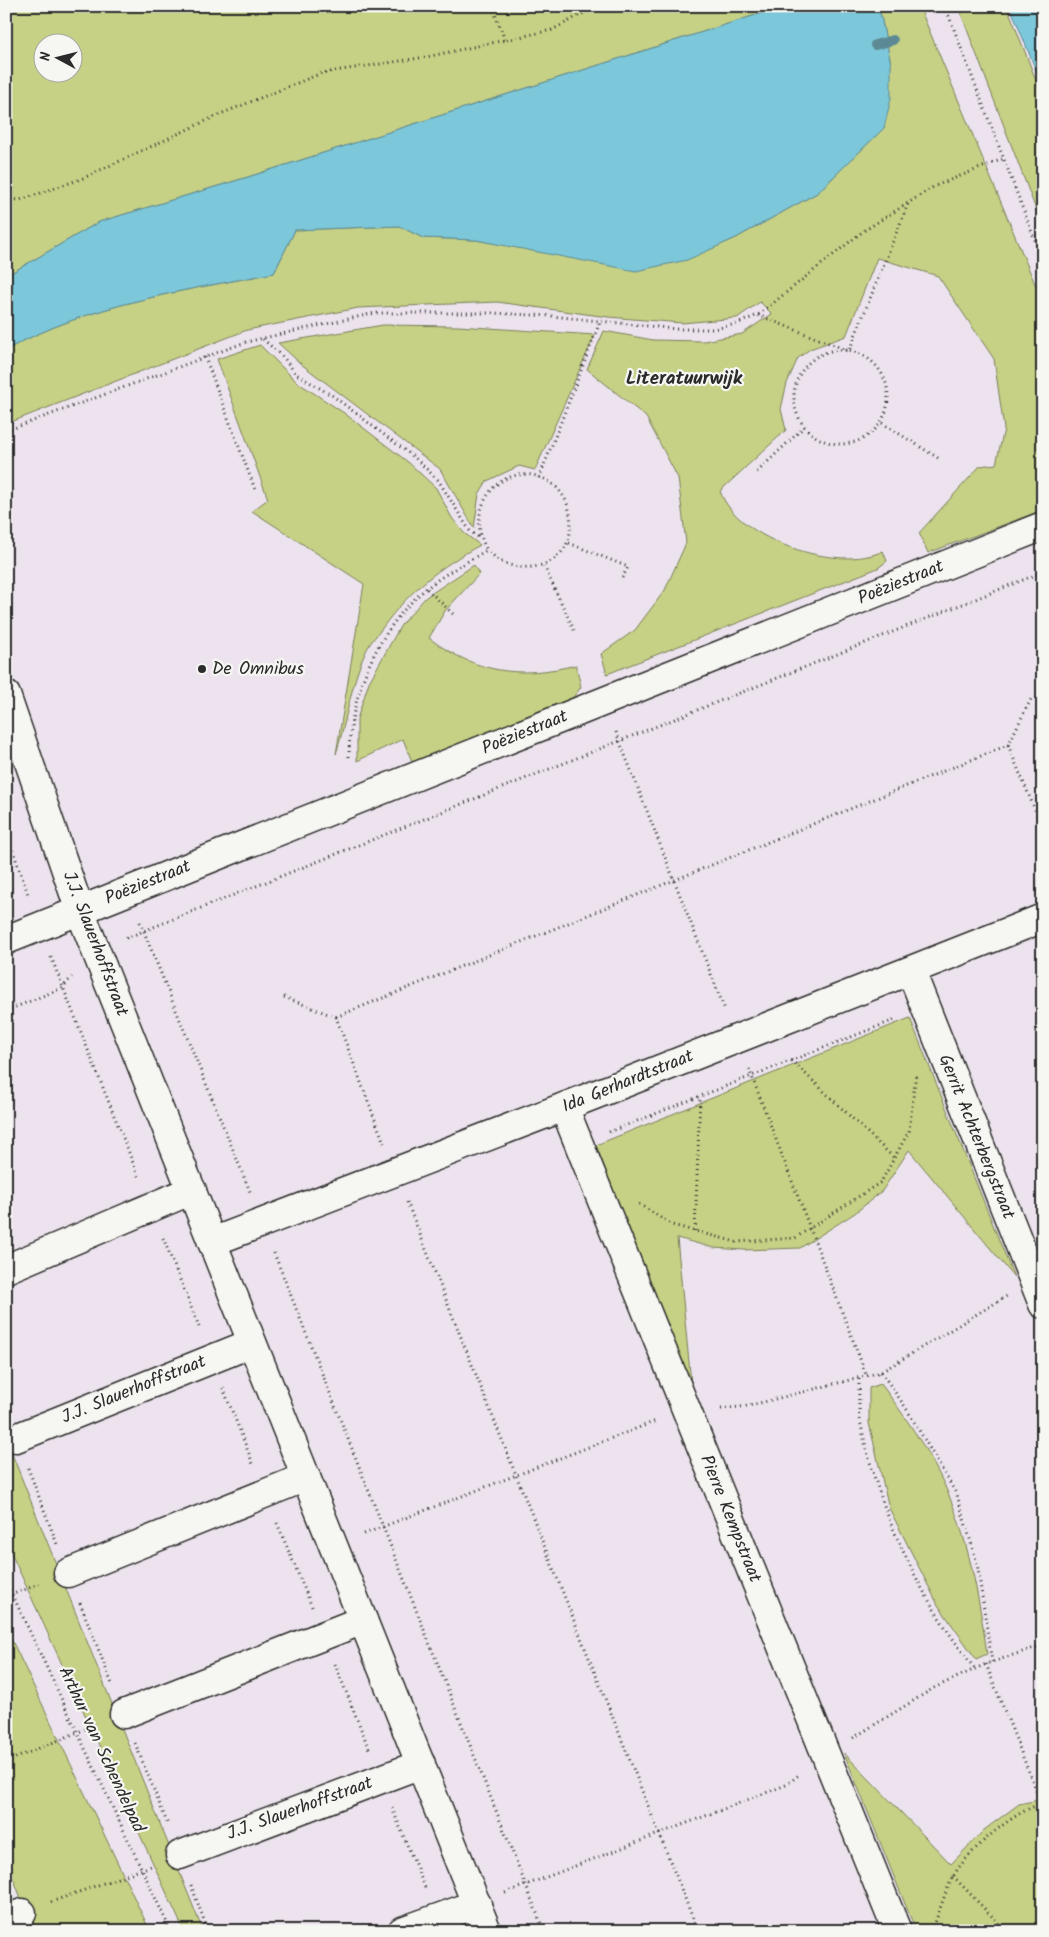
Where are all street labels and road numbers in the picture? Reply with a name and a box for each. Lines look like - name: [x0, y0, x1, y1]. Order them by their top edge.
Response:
- street label: Poëziestraat: [854, 552, 949, 613]
- street label: Poëziestraat: [478, 702, 573, 763]
- street label: Poëziestraat: [101, 852, 196, 913]
- street label: J.J. Slauerhoffstraat: [54, 867, 136, 1022]
- street label: Ida Gerhardtstraat: [558, 1042, 699, 1122]
- street label: Gerrit Achterbergstraat: [930, 1050, 1023, 1225]
- street label: J.J. Slauerhoffstraat: [57, 1347, 212, 1432]
- street label: Pierre Kempstraat: [691, 1451, 769, 1588]
- street label: Arthur van Schendelpad: [50, 1662, 153, 1839]
- street label: J.J. Slauerhoffstraat: [223, 1769, 378, 1849]

